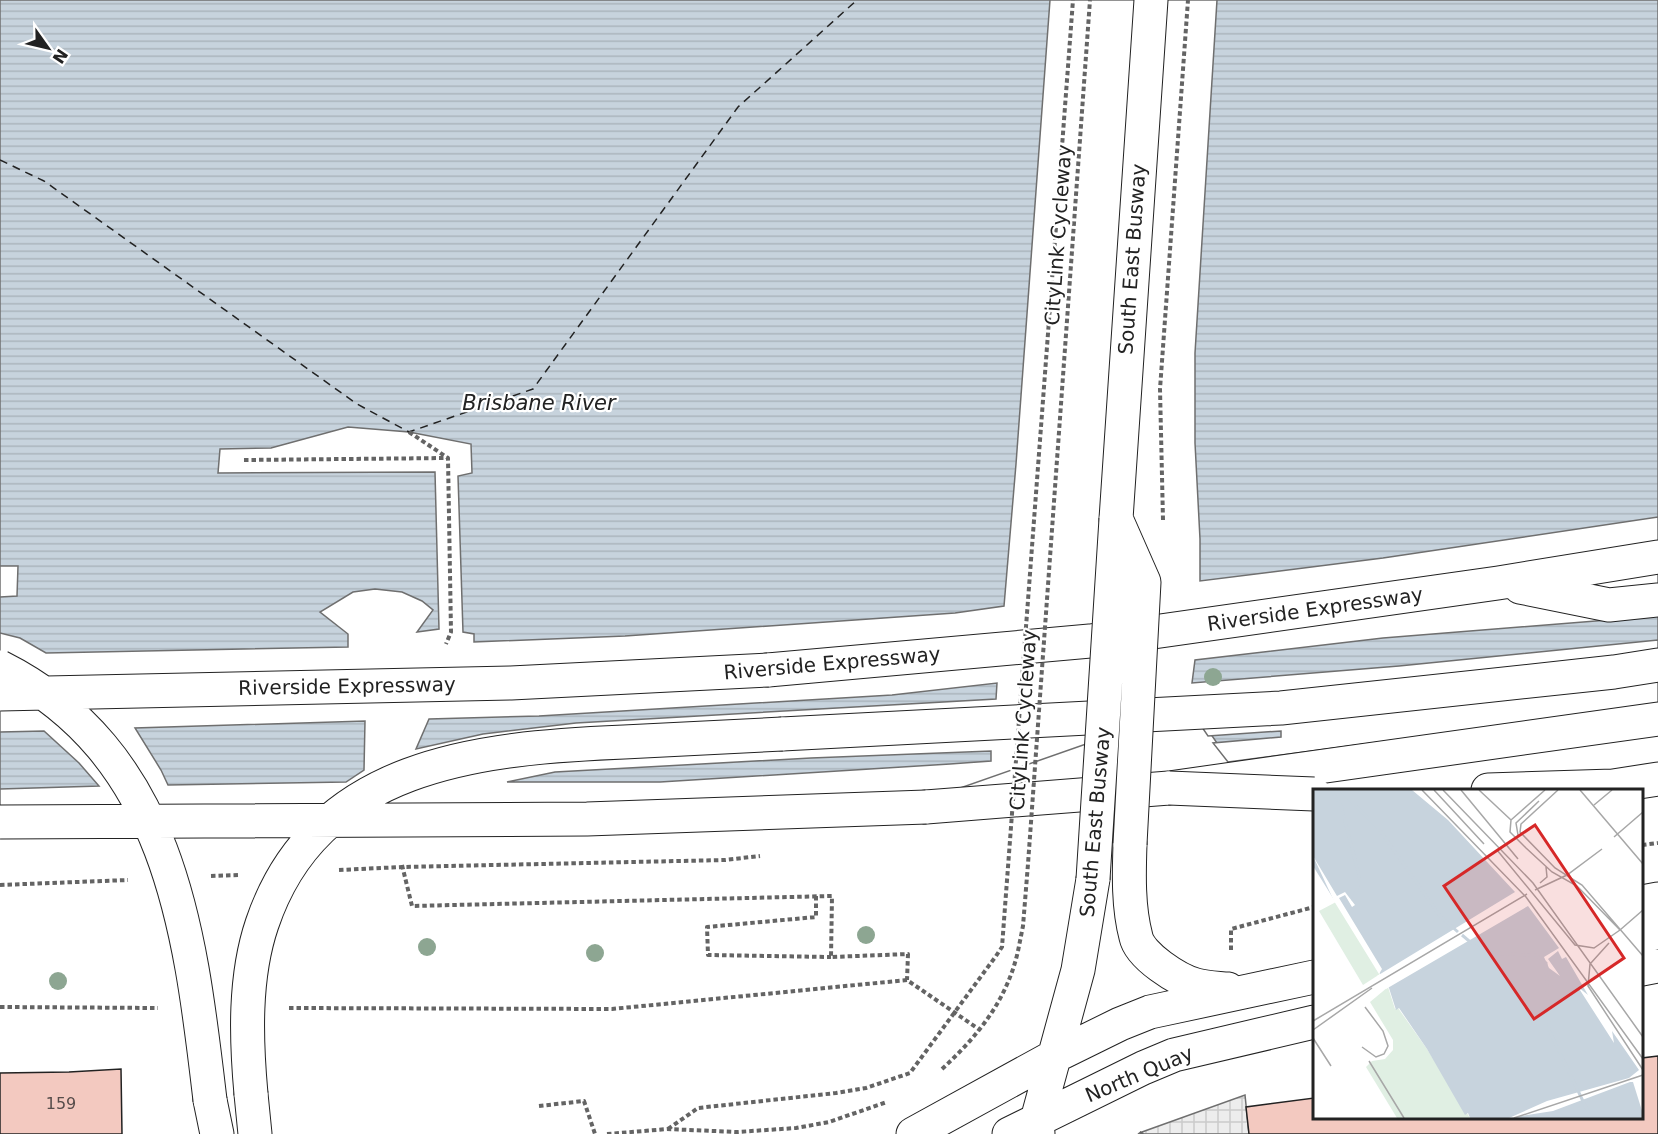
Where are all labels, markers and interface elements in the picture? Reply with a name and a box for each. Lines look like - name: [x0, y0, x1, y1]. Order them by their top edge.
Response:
- north arrow: [18, 18, 78, 78]
- text: N: [48, 45, 72, 67]
- street label: CityLink Cycleway: [1040, 143, 1076, 326]
- street label: South East Busway: [1113, 163, 1151, 355]
- water label: Brisbane River: [462, 391, 617, 415]
- street label: Riverside Expressway: [1206, 582, 1425, 636]
- street label: CityLink Cycleway: [1005, 628, 1041, 811]
- street label: Riverside Expressway: [723, 642, 942, 684]
- street label: Riverside Expressway: [238, 672, 456, 700]
- street label: South East Busway: [1075, 726, 1115, 918]
- inset map: [1313, 789, 1643, 1119]
- street label: North Quay: [1081, 1040, 1197, 1107]
- house number: 159: [46, 1094, 76, 1113]

